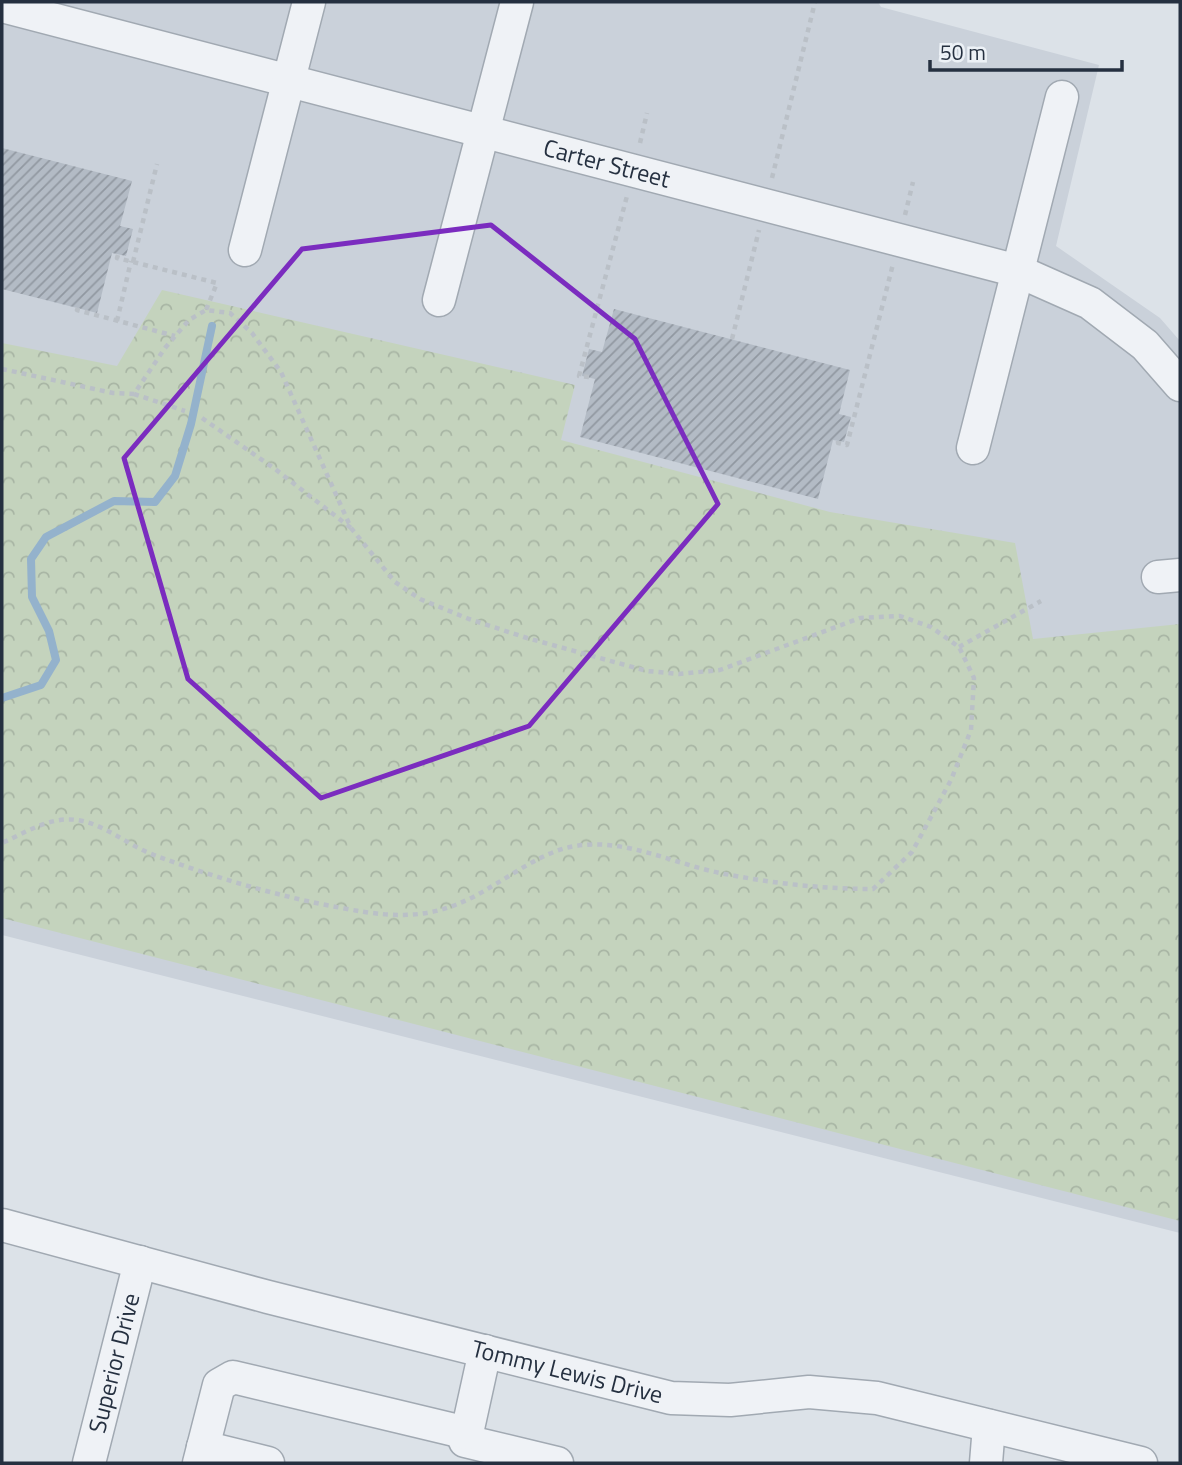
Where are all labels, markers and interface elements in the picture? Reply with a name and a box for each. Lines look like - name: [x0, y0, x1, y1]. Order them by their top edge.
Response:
- scale bar: [930, 28, 1122, 72]
- text: 50 m: [940, 36, 986, 68]
- street label: Carter Street: [540, 129, 675, 197]
- street label: Superior Drive: [78, 1289, 148, 1437]
- street label: Tommy Lewis Drive: [468, 1330, 667, 1412]

